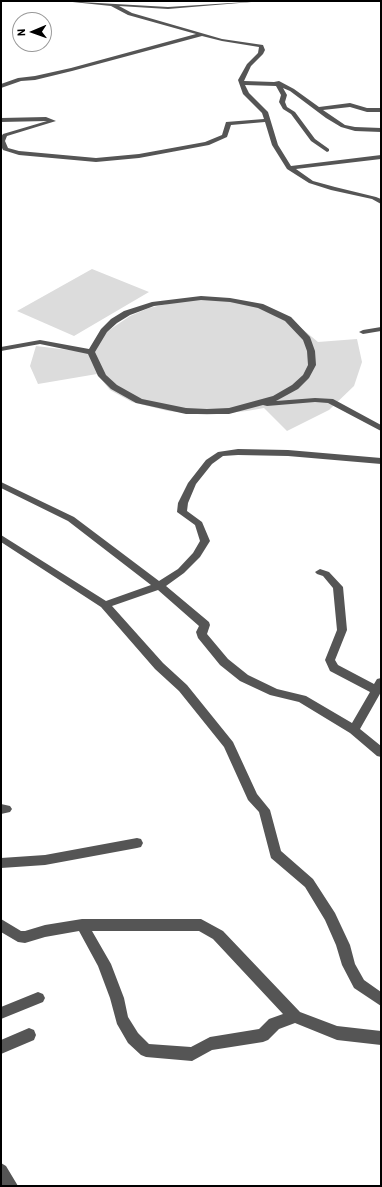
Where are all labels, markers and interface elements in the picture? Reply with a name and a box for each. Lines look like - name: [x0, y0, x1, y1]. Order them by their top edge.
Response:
- north arrow: [12, 12, 52, 52]
- text: N: [14, 29, 27, 36]

